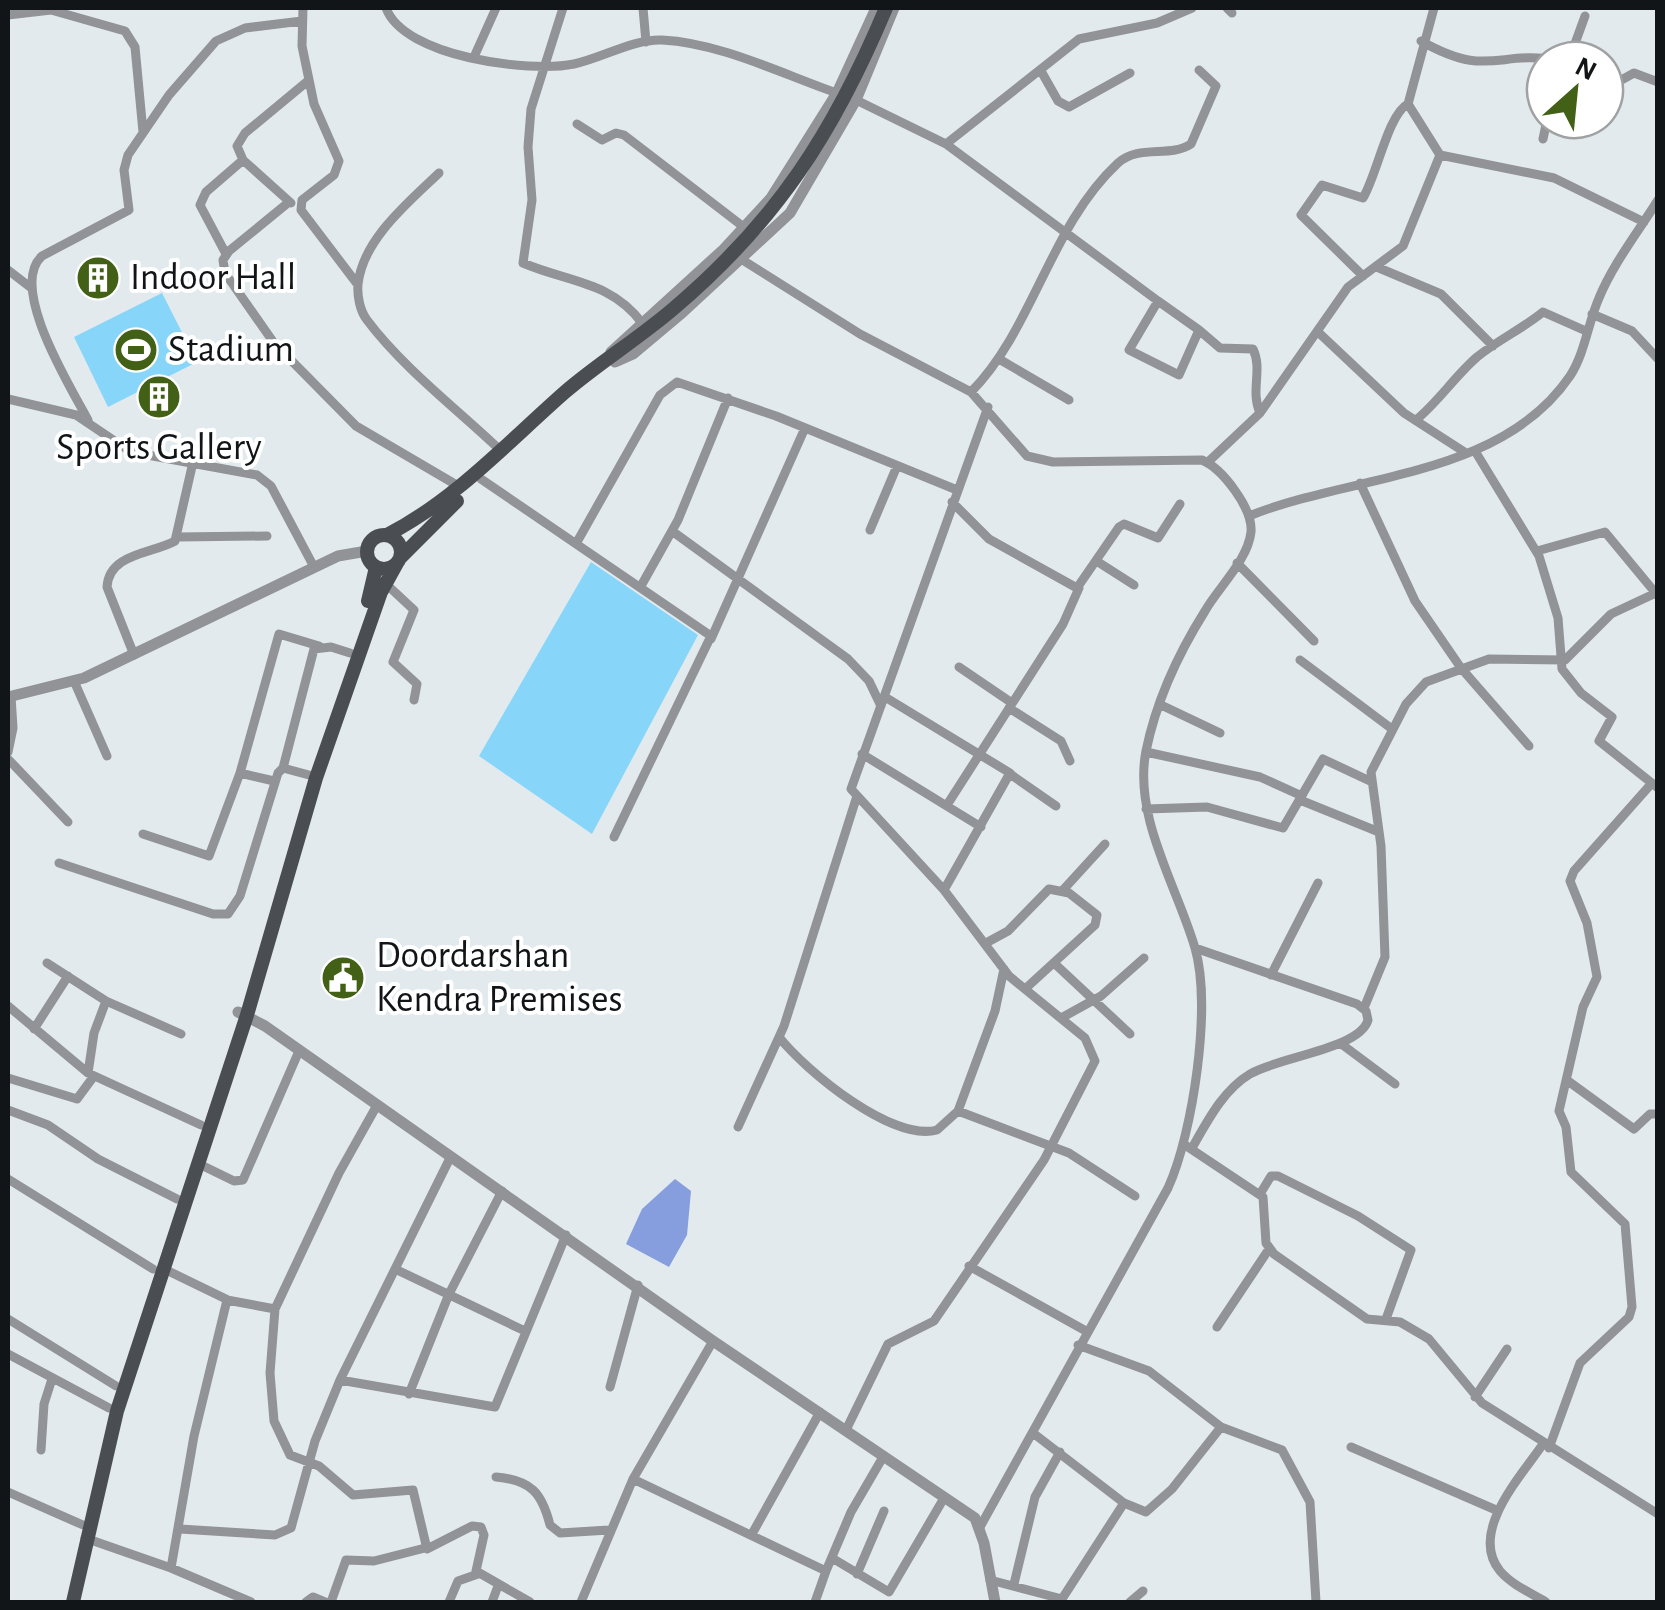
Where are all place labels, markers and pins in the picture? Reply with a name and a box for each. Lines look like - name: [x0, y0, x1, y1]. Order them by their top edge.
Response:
- building icon: Indoor Hall: [75, 255, 121, 301]
- place label: Indoor Hall: [130, 259, 296, 297]
- sports icon: Stadium: [113, 327, 159, 373]
- place label: Stadium: [168, 331, 294, 369]
- building icon: Sports Gallery: [136, 374, 182, 420]
- place label: Sports Gallery: [56, 429, 262, 467]
- place label: Doordarshan Kendra Premises: [376, 937, 623, 1019]
- public building icon: Doordarshan Kendra Premises: [320, 955, 366, 1001]

